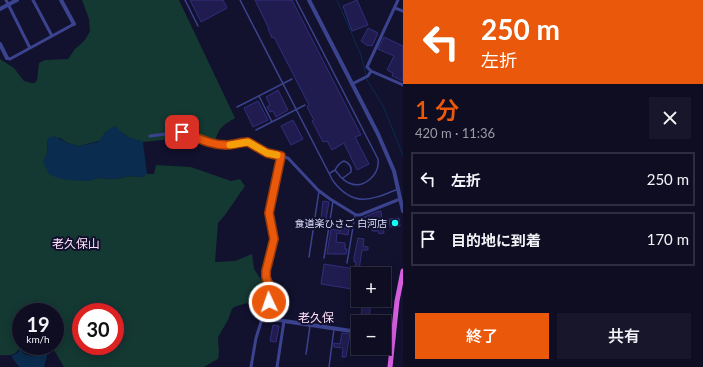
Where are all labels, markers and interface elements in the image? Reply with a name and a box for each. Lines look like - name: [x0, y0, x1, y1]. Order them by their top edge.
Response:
- text: 250 m: [481, 12, 560, 46]
- icon: left: [415, 16, 467, 68]
- text: 左折: [481, 49, 517, 71]
- text: 1 分: [415, 95, 459, 124]
- button: close: [649, 97, 691, 139]
- pin: [165, 115, 199, 149]
- icon: arrive: [171, 121, 193, 143]
- text: 420 m · 11:36: [415, 125, 495, 141]
- icon: left: [417, 168, 439, 190]
- text: 250 m: [647, 170, 689, 188]
- text: 左折: [451, 171, 481, 189]
- place label: 食道楽ひさご 白河店: [294, 217, 387, 229]
- marker: 食道楽ひさご 白河店: [390, 218, 400, 228]
- icon: arrive: [417, 228, 439, 250]
- text: 170 m: [647, 230, 689, 248]
- text: 目的地に到着: [451, 231, 541, 249]
- district label: 老久保山: [52, 236, 100, 251]
- map controls: [351, 267, 391, 355]
- button: +: [351, 267, 391, 307]
- position arrow: [248, 281, 290, 323]
- speed limit sign: 30: [72, 303, 124, 355]
- district label: 老久保: [298, 310, 334, 325]
- text: 19: [26, 312, 50, 336]
- button: 終了: [415, 313, 549, 359]
- button: 共有: [557, 313, 691, 359]
- button: −: [351, 315, 391, 355]
- text: km/h: [26, 333, 50, 345]

